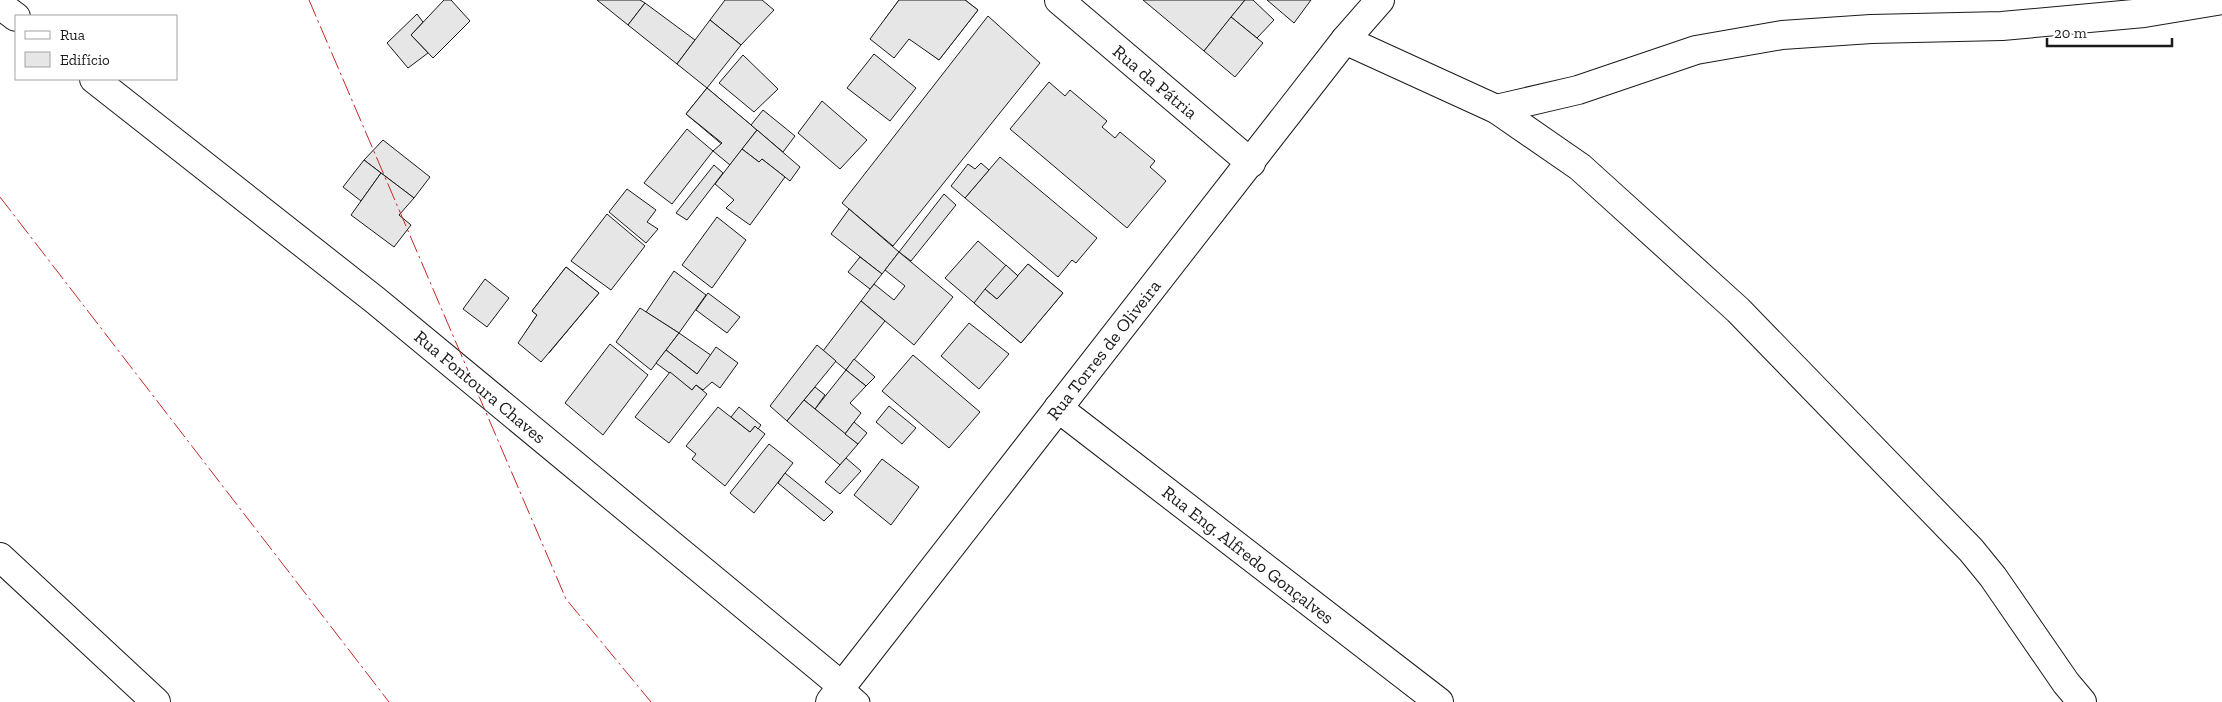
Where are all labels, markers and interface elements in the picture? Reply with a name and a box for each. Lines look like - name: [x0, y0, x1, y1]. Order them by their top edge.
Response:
- legend: [15, 15, 178, 80]
- scale bar: [2047, 15, 2172, 47]
- text: 20 m: [2054, 24, 2087, 42]
- text: Rua: [60, 26, 85, 44]
- street label: Rua da Pátria: [1108, 40, 1202, 124]
- text: Edifício: [60, 51, 110, 69]
- street label: Rua Torres de Oliveira: [1042, 275, 1166, 425]
- street label: Rua Fontoura Chaves: [410, 326, 550, 448]
- street label: Rua Eng. Alfredo Gonçalves: [1158, 481, 1338, 629]

